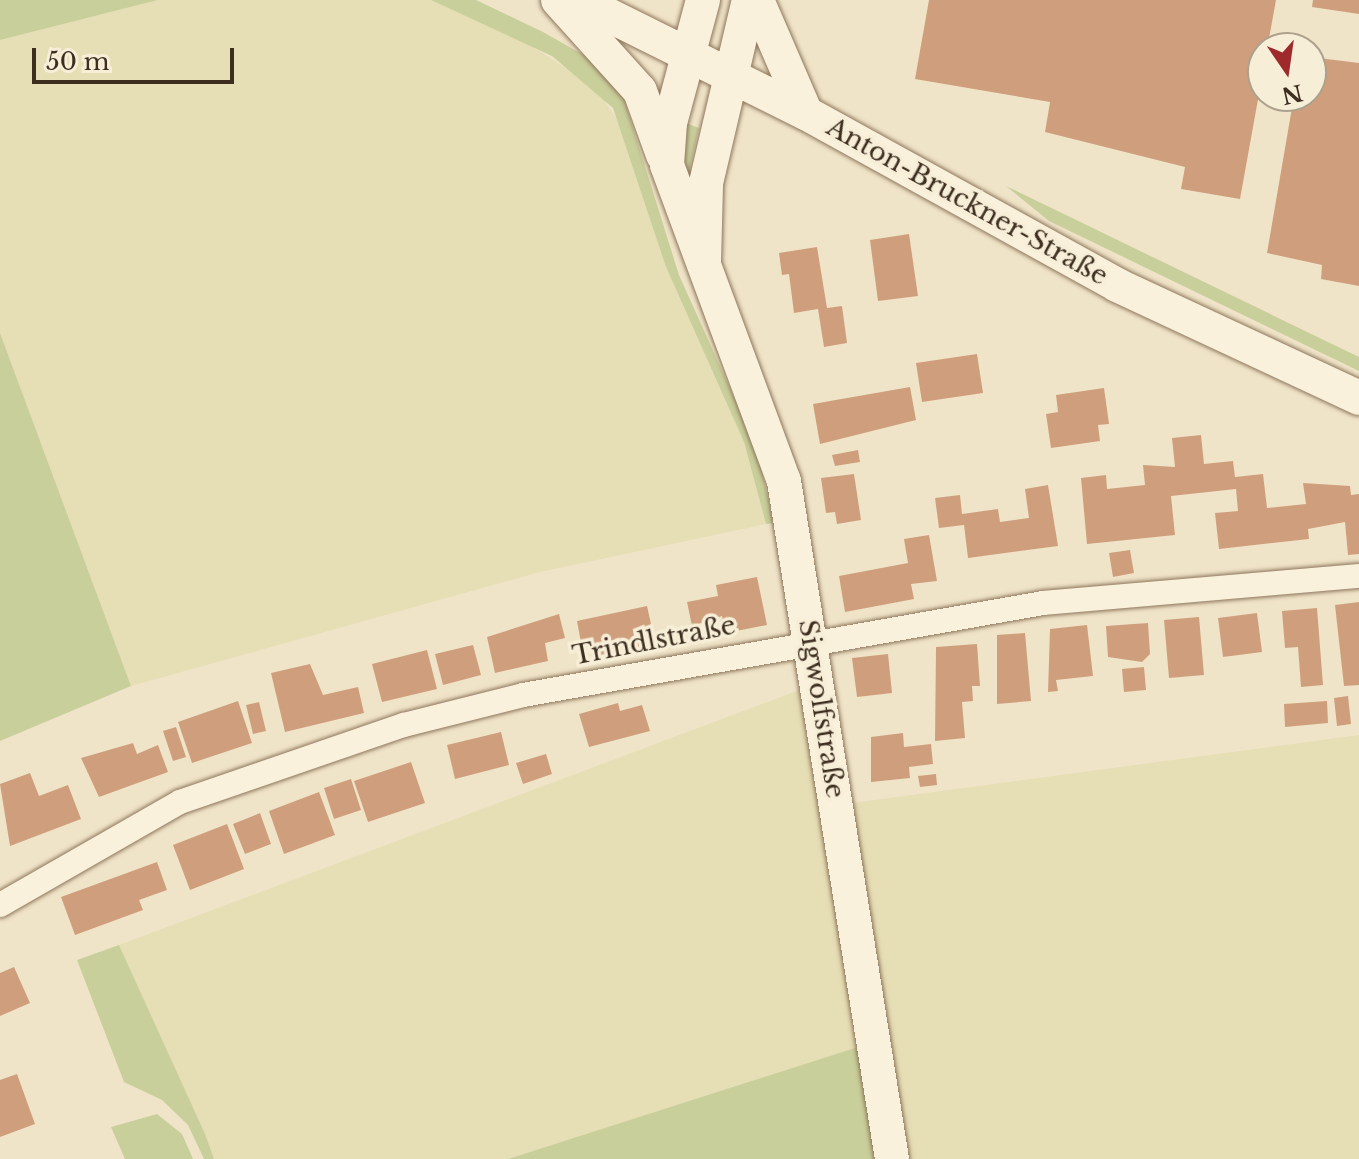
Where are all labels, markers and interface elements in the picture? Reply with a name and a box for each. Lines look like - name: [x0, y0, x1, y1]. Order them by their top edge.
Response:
- scale bar: [36, 32, 238, 82]
- north arrow: [1247, 32, 1327, 112]
- text: 50 m: [46, 47, 109, 76]
- text: N: [1279, 78, 1305, 109]
- street label: Anton-Bruckner-Straße: [821, 112, 1113, 292]
- street label: Trindlstraße: [570, 610, 738, 672]
- street label: Sigwolfstraße: [791, 618, 851, 800]

